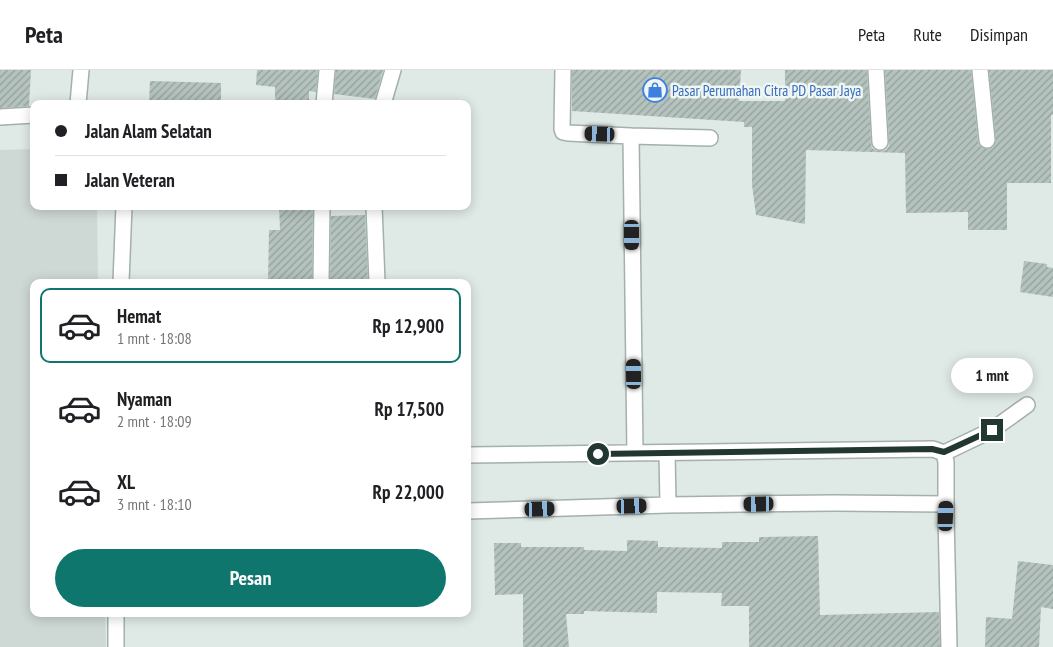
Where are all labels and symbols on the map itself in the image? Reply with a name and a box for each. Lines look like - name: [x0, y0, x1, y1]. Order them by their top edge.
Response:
- shop icon: Pasar Perumahan Citra PD Pasar Jaya: [642, 77, 668, 103]
- place label: Pasar Perumahan Citra PD Pasar Jaya: [672, 81, 861, 100]
- car: [584, 126, 615, 142]
- car: [624, 220, 639, 250]
- callout: 1 mnt: [951, 358, 1033, 392]
- car: [626, 359, 641, 389]
- route end: [981, 419, 1003, 441]
- route start: [587, 443, 609, 465]
- car: [743, 496, 774, 512]
- car: [616, 498, 647, 514]
- car: [524, 501, 555, 517]
- car: [937, 501, 954, 531]

